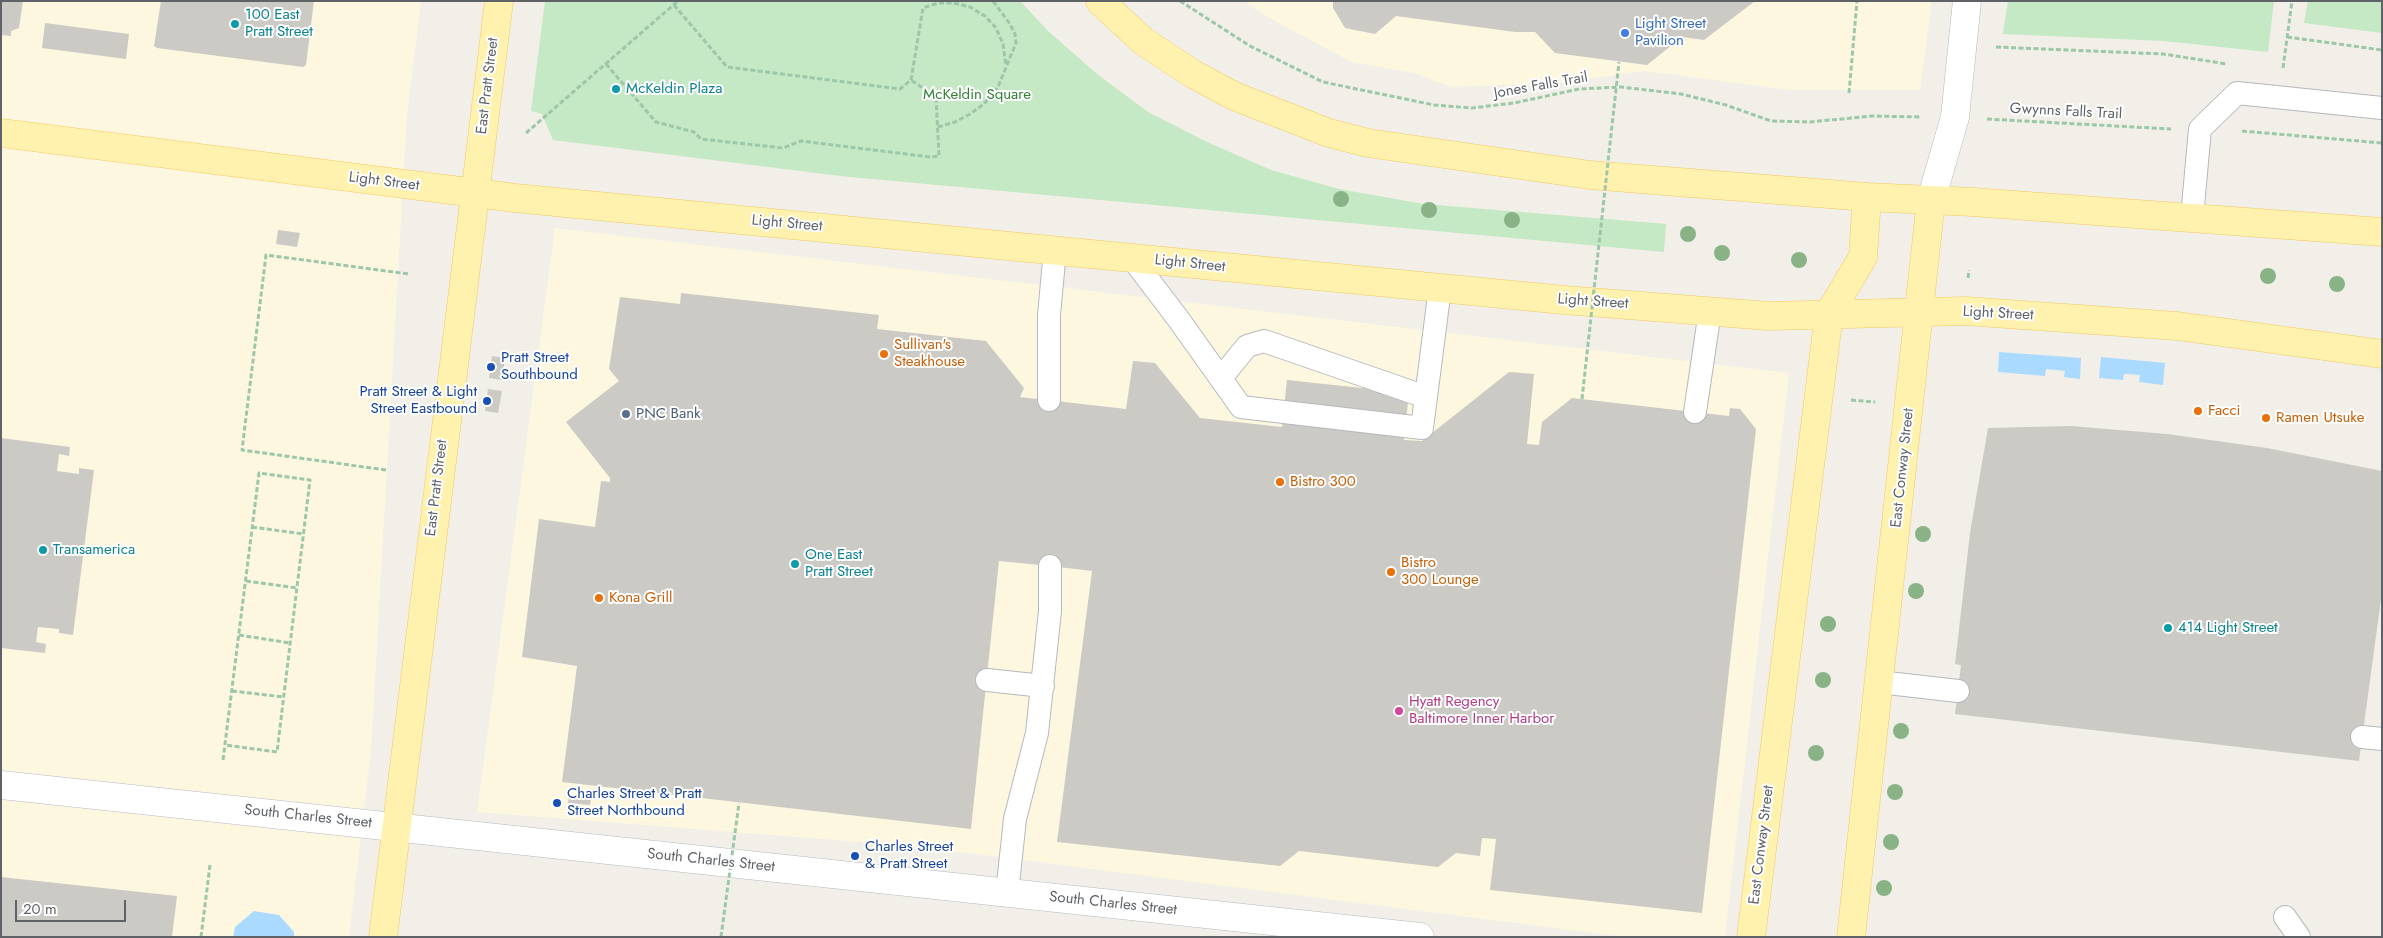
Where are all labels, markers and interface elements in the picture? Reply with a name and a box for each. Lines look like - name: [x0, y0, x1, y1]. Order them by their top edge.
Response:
- place label: 100 East Pratt Street: [245, 6, 313, 41]
- place label: Light Street Pavilion: [1635, 15, 1706, 50]
- marker: 100 East Pratt Street: [229, 18, 241, 30]
- marker: Light Street Pavilion: [1619, 27, 1631, 39]
- street label: East Pratt Street: [473, 37, 503, 135]
- street label: Jones Falls Trail: [1493, 69, 1589, 103]
- place label: McKeldin Plaza: [626, 80, 722, 98]
- marker: McKeldin Plaza: [610, 83, 622, 95]
- park label: McKeldin Square: [923, 86, 1031, 104]
- street label: Gwynns Falls Trail: [2009, 100, 2123, 124]
- street label: Light Street: [348, 169, 420, 195]
- street label: Light Street: [751, 212, 823, 236]
- street label: Light Street: [1154, 251, 1226, 277]
- street label: Light Street: [1557, 291, 1629, 313]
- street label: Light Street: [1962, 303, 2034, 325]
- place label: Sullivan's Steakhouse: [894, 336, 965, 371]
- marker: Sullivan's Steakhouse: [878, 348, 890, 360]
- place label: Pratt Street Southbound: [501, 349, 578, 384]
- marker: Pratt Street Southbound: [485, 361, 497, 373]
- place label: Pratt Street & Light Street Eastbound: [359, 383, 477, 418]
- marker: Pratt Street & Light Street Eastbound: [481, 395, 493, 407]
- place label: Facci: [2208, 402, 2241, 420]
- place label: PNC Bank: [636, 405, 701, 423]
- marker: Facci: [2192, 405, 2204, 417]
- street label: East Conway Street: [1888, 407, 1918, 529]
- marker: PNC Bank: [620, 408, 632, 420]
- place label: Ramen Utsuke: [2276, 409, 2364, 427]
- marker: Ramen Utsuke: [2260, 412, 2272, 424]
- street label: East Pratt Street: [422, 439, 452, 537]
- place label: Bistro 300: [1290, 473, 1356, 491]
- marker: Bistro 300: [1274, 476, 1286, 488]
- place label: Transamerica: [53, 541, 135, 559]
- marker: Transamerica: [37, 544, 49, 556]
- place label: One East Pratt Street: [805, 546, 873, 581]
- place label: Bistro 300 Lounge: [1401, 554, 1479, 589]
- marker: One East Pratt Street: [789, 558, 801, 570]
- marker: Bistro 300 Lounge: [1385, 566, 1397, 578]
- place label: Kona Grill: [609, 589, 672, 607]
- marker: Kona Grill: [593, 592, 605, 604]
- place label: 414 Light Street: [2178, 619, 2278, 637]
- marker: 414 Light Street: [2162, 622, 2174, 634]
- place label: Hyatt Regency Baltimore Inner Harbor: [1409, 693, 1554, 728]
- marker: Hyatt Regency Baltimore Inner Harbor: [1393, 705, 1405, 717]
- street label: East Conway Street: [1746, 784, 1778, 906]
- place label: Charles Street & Pratt Street Northbound: [567, 785, 702, 820]
- marker: Charles Street & Pratt Street Northbound: [551, 797, 563, 809]
- street label: South Charles Street: [243, 801, 373, 833]
- place label: Charles Street & Pratt Street: [865, 838, 953, 873]
- street label: South Charles Street: [646, 845, 776, 877]
- marker: Charles Street & Pratt Street: [849, 850, 861, 862]
- street label: South Charles Street: [1048, 888, 1178, 920]
- scale bar: [18, 890, 129, 922]
- text: 20 m: [23, 898, 57, 920]

